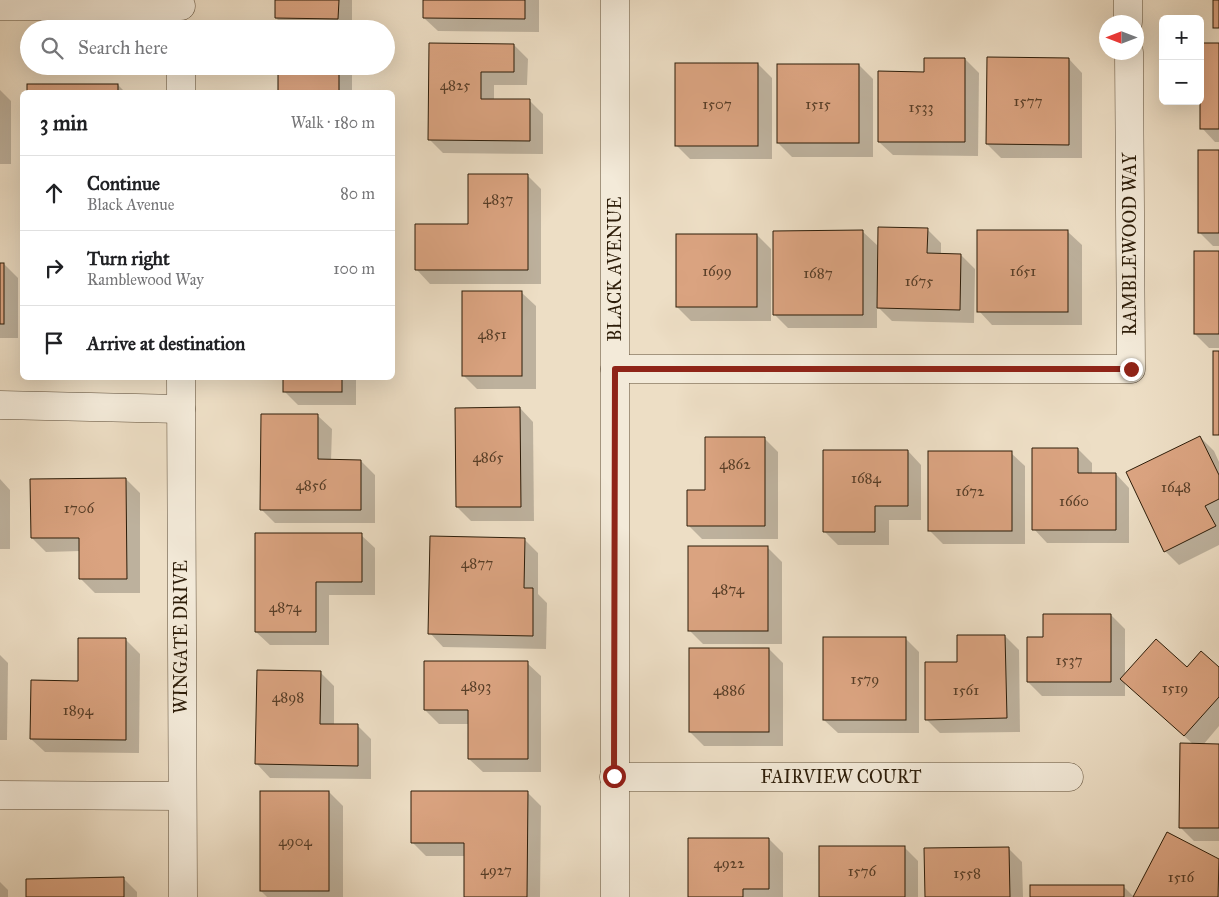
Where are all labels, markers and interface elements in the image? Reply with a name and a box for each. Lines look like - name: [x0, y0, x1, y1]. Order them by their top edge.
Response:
- north arrow: [1099, 15, 1144, 60]
- map controls: [1159, 15, 1204, 105]
- button: +: [1159, 15, 1204, 60]
- search box: [20, 20, 395, 75]
- icon: search: [38, 34, 66, 62]
- text: Search here: [78, 36, 168, 59]
- button: −: [1159, 60, 1204, 105]
- house number: 4825: [440, 76, 470, 94]
- house number: 1577: [1014, 92, 1042, 110]
- house number: 1507: [702, 95, 732, 113]
- house number: 1515: [805, 95, 831, 113]
- house number: 1533: [909, 98, 933, 116]
- text: 3 min: [40, 110, 88, 136]
- text: Walk · 180 m: [291, 113, 375, 132]
- street label: RAMBLEWOOD WAY: [1119, 152, 1141, 335]
- text: Continue: [87, 172, 160, 195]
- icon: ahead: [40, 179, 68, 207]
- text: 80 m: [340, 184, 375, 203]
- house number: 4837: [483, 190, 513, 208]
- text: Black Avenue: [87, 195, 174, 214]
- street label: BLACK AVENUE: [604, 197, 626, 341]
- text: Turn right: [87, 247, 170, 270]
- icon: right: [40, 254, 68, 282]
- text: 100 m: [333, 259, 375, 278]
- house number: 1699: [702, 262, 732, 280]
- house number: 1651: [1010, 262, 1036, 280]
- house number: 1687: [803, 264, 833, 282]
- text: Ramblewood Way: [87, 270, 204, 289]
- house number: 1675: [905, 272, 933, 290]
- house number: 4851: [477, 325, 507, 343]
- icon: arrive: [40, 329, 68, 357]
- text: Arrive at destination: [87, 332, 245, 355]
- route end: [1120, 358, 1143, 381]
- house number: 4865: [473, 448, 504, 466]
- house number: 4862: [719, 455, 751, 473]
- house number: 1684: [851, 469, 882, 487]
- house number: 4856: [296, 476, 328, 494]
- house number: 1648: [1161, 478, 1191, 496]
- house number: 1672: [956, 482, 985, 500]
- house number: 1660: [1059, 492, 1089, 510]
- house number: 1706: [64, 499, 95, 517]
- house number: 4877: [461, 554, 493, 572]
- street label: WINGATE DRIVE: [170, 560, 192, 714]
- house number: 4874: [712, 580, 745, 598]
- house number: 4874: [269, 598, 302, 616]
- house number: 1537: [1056, 651, 1082, 669]
- house number: 1579: [851, 670, 879, 688]
- house number: 4893: [461, 677, 491, 695]
- house number: 1519: [1162, 679, 1188, 697]
- house number: 4886: [713, 681, 746, 699]
- house number: 1561: [953, 681, 979, 699]
- house number: 4898: [272, 688, 304, 706]
- house number: 1894: [63, 701, 94, 719]
- route start: [603, 765, 626, 788]
- street label: FAIRVIEW COURT: [761, 766, 922, 788]
- house number: 4904: [278, 832, 312, 850]
- house number: 4922: [713, 854, 745, 872]
- house number: 4927: [480, 861, 512, 879]
- house number: 1576: [848, 862, 878, 880]
- house number: 1558: [953, 864, 981, 882]
- house number: 1516: [1168, 868, 1195, 886]

